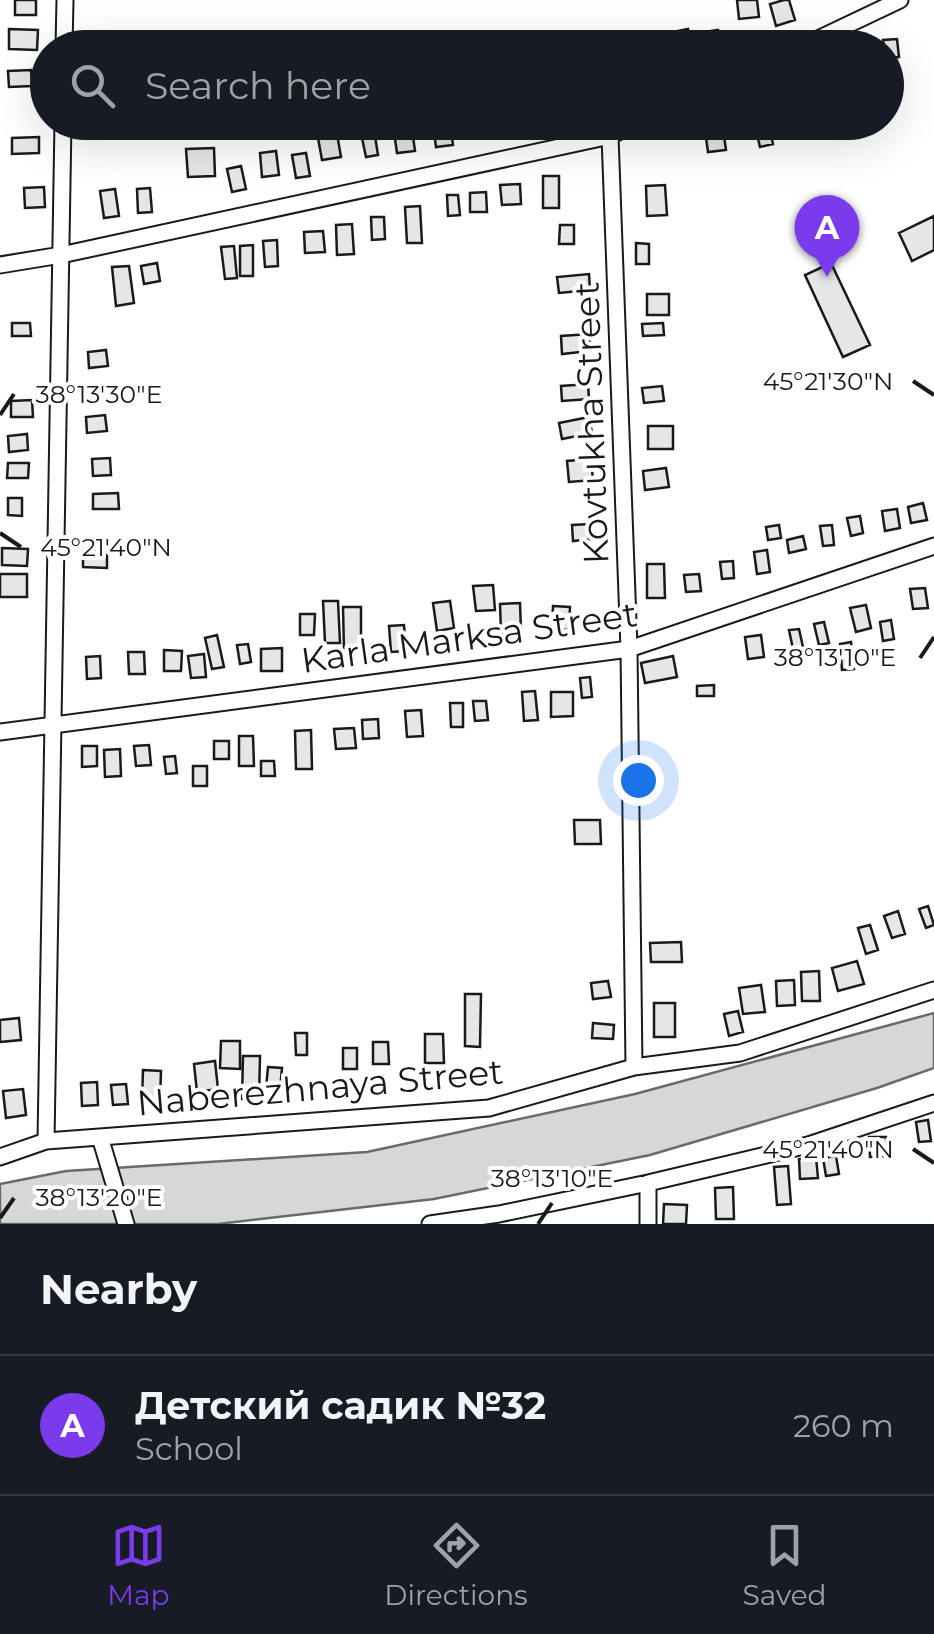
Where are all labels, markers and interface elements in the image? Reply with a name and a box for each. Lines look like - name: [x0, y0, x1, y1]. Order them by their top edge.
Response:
- search box: [30, 30, 904, 140]
- icon: search: [65, 58, 120, 113]
- text: Search here: [145, 62, 371, 109]
- pin: A: [794, 194, 860, 277]
- street label: Kovtukha Street: [565, 281, 617, 565]
- text: 45°21'30"N: [763, 366, 893, 396]
- text: 38°13'30"E: [36, 379, 162, 409]
- text: 45°21'40"N: [40, 532, 172, 562]
- street label: Karla Marksa Street: [298, 592, 640, 682]
- text: 38°13'10"E: [774, 642, 896, 672]
- your location: [613, 755, 664, 806]
- street label: Naberezhnaya Street: [135, 1050, 505, 1124]
- text: 45°21'40"N: [762, 1134, 894, 1164]
- text: 38°13'10"E: [491, 1163, 613, 1193]
- text: 38°13'20"E: [35, 1182, 163, 1212]
- text: Nearby: [40, 1263, 197, 1315]
- text: Детский садик №32: [135, 1382, 546, 1429]
- text: A: [60, 1406, 85, 1445]
- text: 260 m: [793, 1406, 894, 1445]
- text: School: [135, 1429, 243, 1468]
- tab: Map: [107, 1518, 170, 1612]
- tab: Directions: [384, 1518, 528, 1612]
- tab: Saved: [742, 1518, 827, 1612]

